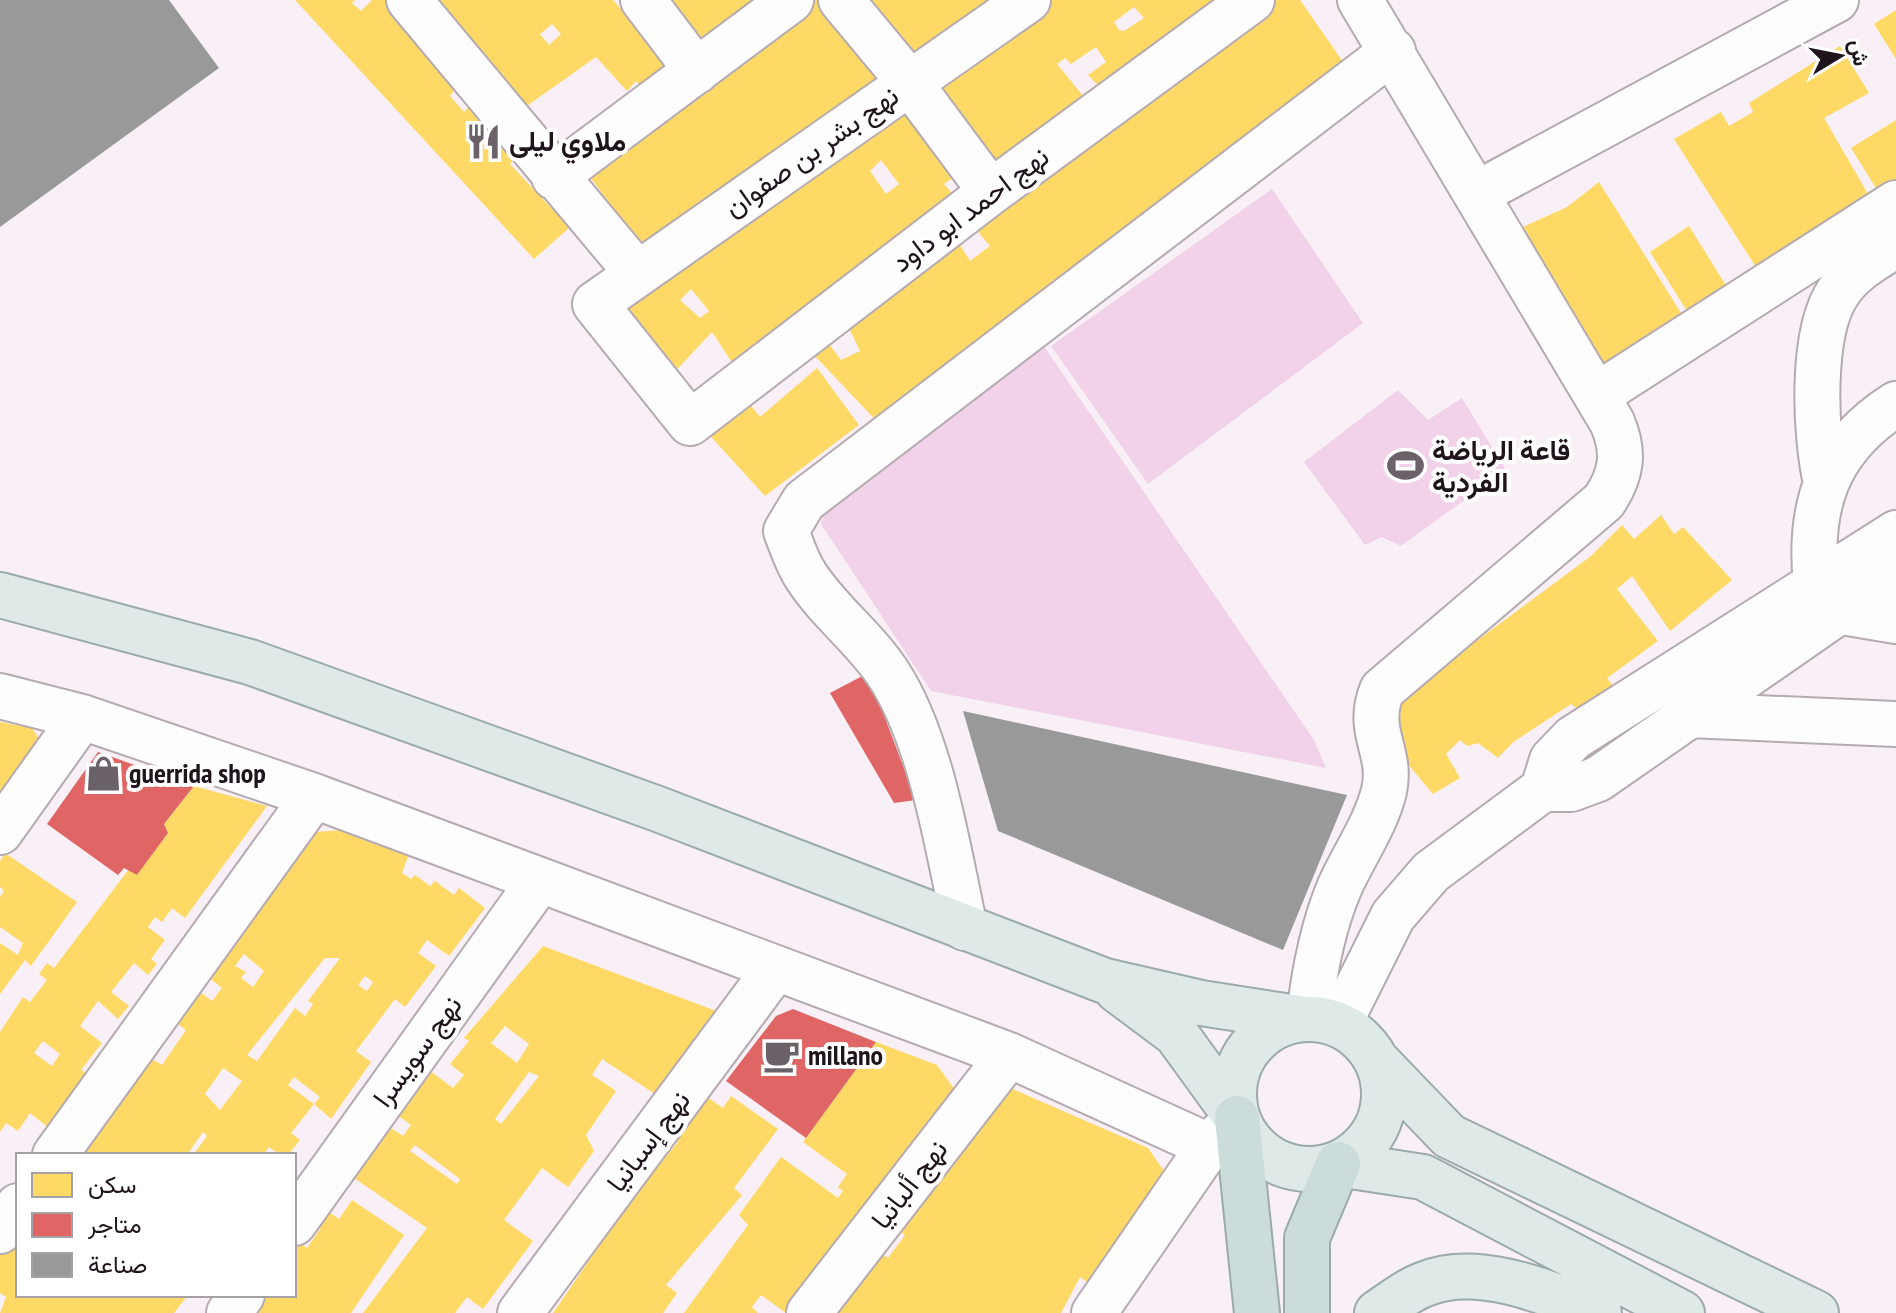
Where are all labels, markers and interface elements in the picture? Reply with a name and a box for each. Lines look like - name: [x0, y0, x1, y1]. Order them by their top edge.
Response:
- north arrow: [1800, 16, 1880, 96]
- text: ش: [1844, 37, 1876, 68]
- street label: نهج بشر بن صفوان: [716, 77, 907, 226]
- restaurant icon: ملاوي ليلى: [464, 122, 502, 160]
- place label: ملاوي ليلى: [509, 122, 626, 165]
- street label: نهج احمد ابو داود: [883, 137, 1057, 282]
- place label: قاعة الرياضة الفردية: [1432, 431, 1570, 500]
- sports icon: قاعة الرياضة الفردية: [1387, 447, 1425, 485]
- shop icon: guerrida shop: [84, 754, 122, 792]
- place label: guerrida shop: [129, 754, 266, 791]
- street label: نهج سويسرا: [364, 987, 471, 1115]
- cafe icon: millano: [763, 1036, 801, 1074]
- place label: millano: [808, 1036, 883, 1073]
- street label: نهج إسبانيا: [597, 1082, 700, 1200]
- street label: نهج ألبانيا: [862, 1131, 957, 1237]
- legend: [16, 1153, 296, 1297]
- text: سكن: [88, 1169, 137, 1200]
- text: متاجر: [87, 1209, 142, 1240]
- text: صناعة: [88, 1249, 147, 1280]

